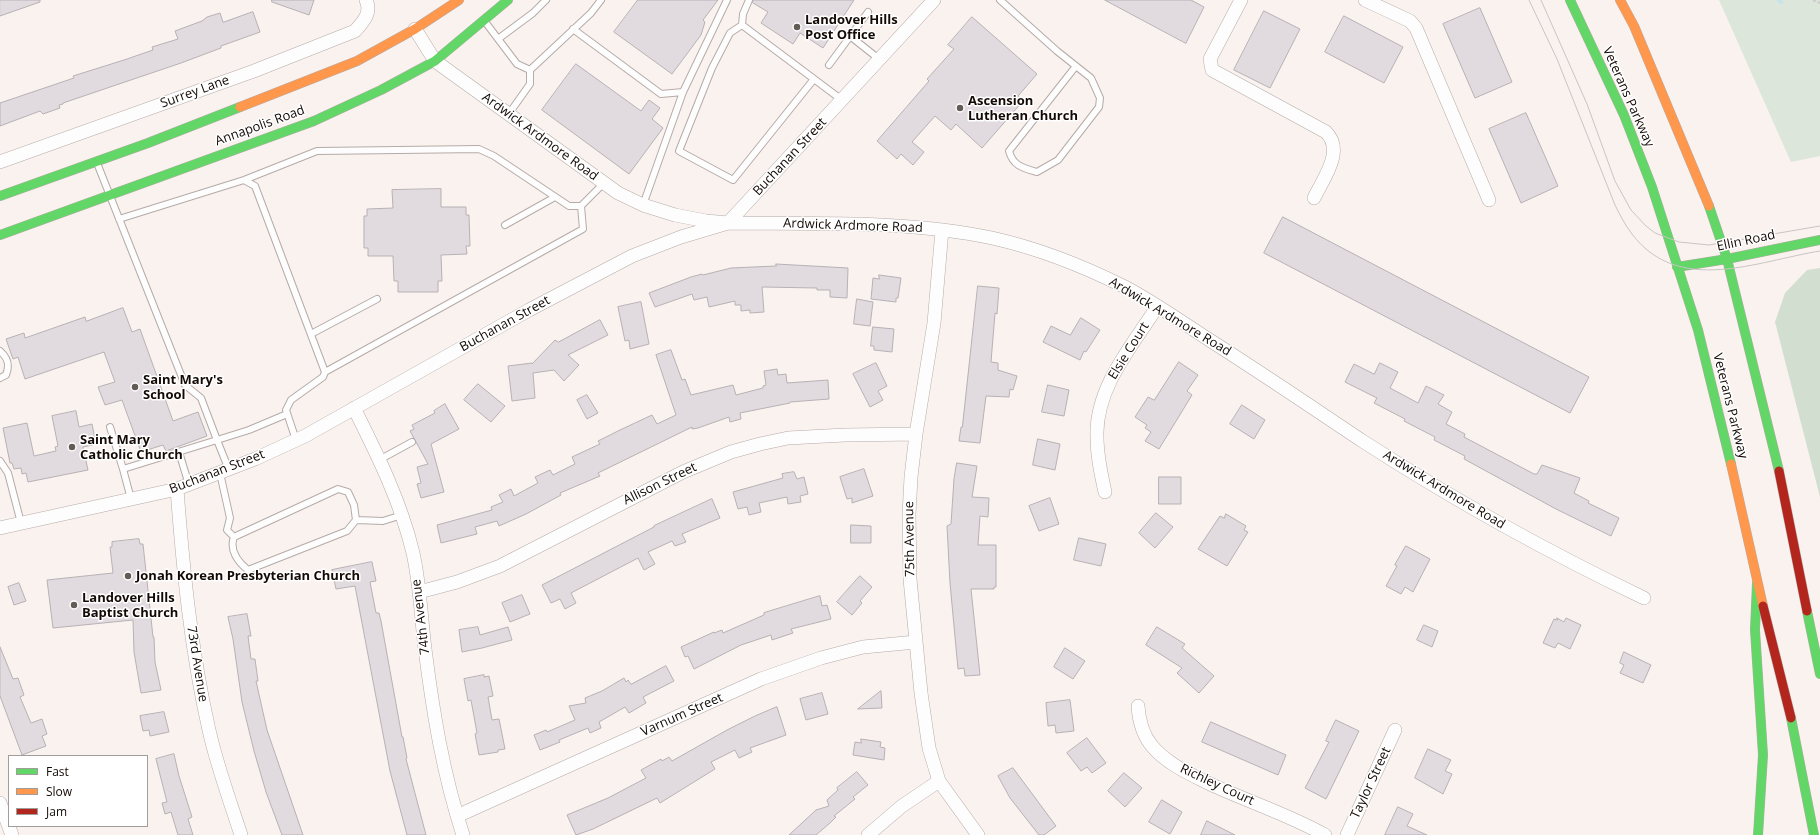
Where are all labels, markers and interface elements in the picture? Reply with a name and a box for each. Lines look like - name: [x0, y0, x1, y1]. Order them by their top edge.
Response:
- place label: Landover Hills Post Office: [805, 12, 898, 43]
- marker: Landover Hills Post Office: [792, 22, 802, 32]
- street label: Veterans Parkway: [1599, 44, 1657, 150]
- street label: Surrey Lane: [158, 72, 232, 112]
- street label: Ardwick Ardmore Road: [479, 90, 601, 184]
- place label: Ascension Lutheran Church: [968, 93, 1078, 124]
- street label: Annapolis Road: [213, 103, 307, 149]
- marker: Ascension Lutheran Church: [955, 103, 965, 113]
- street label: Buchanan Street: [750, 115, 830, 199]
- street label: Ardwick Ardmore Road: [783, 216, 923, 236]
- street label: Ellin Road: [1715, 227, 1777, 255]
- street label: Ardwick Ardmore Road: [1106, 274, 1234, 360]
- street label: Buchanan Street: [457, 293, 553, 355]
- street label: Elsie Court: [1105, 319, 1153, 383]
- street label: Veterans Parkway: [1709, 352, 1751, 460]
- place label: Saint Mary's School: [143, 372, 223, 403]
- marker: Saint Mary's School: [130, 382, 140, 392]
- place label: Saint Mary Catholic Church: [80, 432, 183, 463]
- marker: Saint Mary Catholic Church: [67, 442, 77, 452]
- street label: Buchanan Street: [167, 447, 267, 497]
- street label: Ardwick Ardmore Road: [1380, 447, 1508, 533]
- street label: Allison Street: [621, 460, 699, 508]
- street label: 75th Avenue: [902, 501, 918, 577]
- place label: Jonah Korean Presbyterian Church: [136, 568, 360, 584]
- marker: Jonah Korean Presbyterian Church: [123, 571, 133, 581]
- street label: 74th Avenue: [409, 578, 433, 656]
- place label: Landover Hills Baptist Church: [82, 590, 178, 621]
- marker: Landover Hills Baptist Church: [69, 600, 79, 610]
- street label: 73rd Avenue: [183, 625, 211, 703]
- street label: Varnum Street: [639, 690, 725, 740]
- street label: Taylor Street: [1348, 745, 1394, 821]
- legend: [8, 755, 148, 827]
- street label: Richley Court: [1177, 761, 1257, 809]
- text: Fast: [46, 763, 69, 780]
- text: Slow: [46, 783, 72, 800]
- text: Jam: [46, 803, 67, 820]

